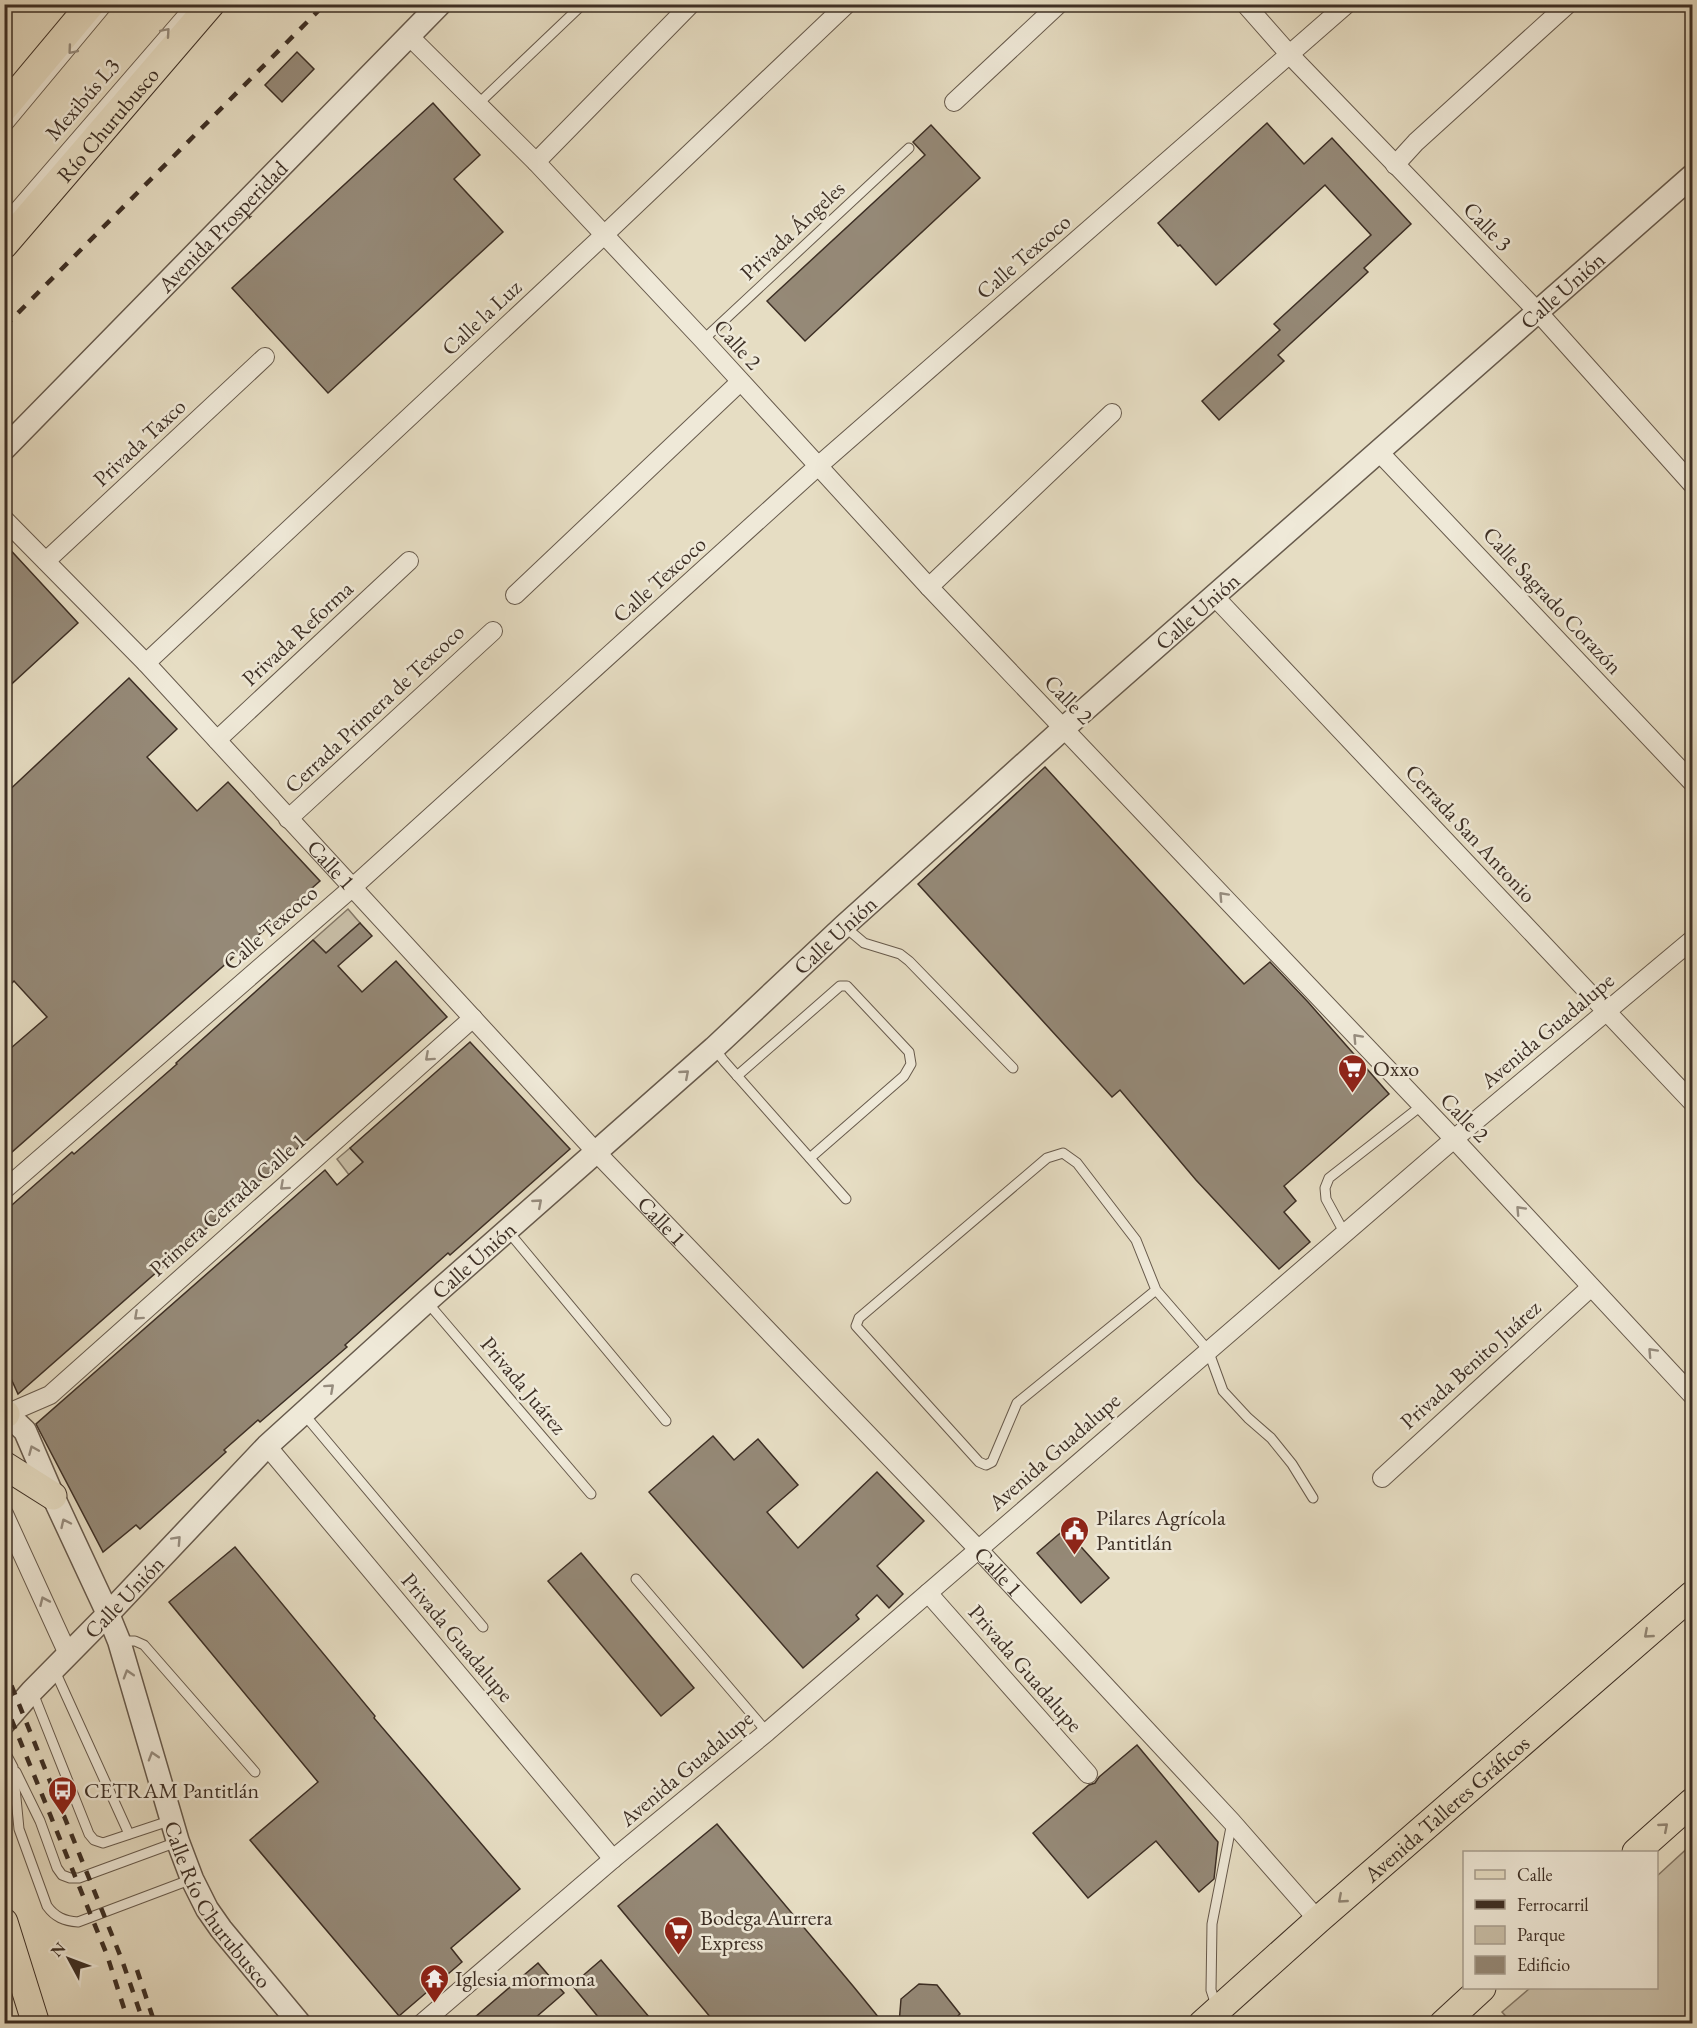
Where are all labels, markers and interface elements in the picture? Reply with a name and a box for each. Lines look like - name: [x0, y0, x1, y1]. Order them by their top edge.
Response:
- one-way arrow: [159, 28, 170, 39]
- one-way arrow: [68, 43, 79, 54]
- street label: Mexibús L3: [39, 52, 126, 147]
- street label: Río Churubusco: [50, 61, 166, 189]
- street label: Avenida Prosperidad: [151, 154, 295, 300]
- street label: Privada Ángeles: [734, 174, 851, 286]
- street label: Calle 3: [1457, 195, 1518, 257]
- street label: Calle Texcoco: [970, 207, 1077, 305]
- street label: Calle Unión: [1514, 245, 1611, 336]
- street label: Calle la Luz: [435, 272, 528, 362]
- street label: Calle 2: [707, 313, 768, 376]
- street label: Privada Taxco: [87, 392, 192, 493]
- street label: Calle Sagrado Corazón: [1477, 520, 1629, 681]
- street label: Calle Texcoco: [606, 530, 712, 629]
- street label: Calle Unión: [1149, 566, 1246, 657]
- street label: Privada Reforma: [235, 574, 359, 692]
- street label: Cerrada Primera de Texcoco: [278, 617, 470, 799]
- street label: Calle 2: [1038, 668, 1100, 731]
- street label: Cerrada San Antonio: [1399, 758, 1543, 909]
- street label: Calle 1: [301, 833, 361, 896]
- street label: Calle Texcoco: [217, 878, 324, 976]
- street label: Calle Unión: [787, 889, 883, 981]
- one-way arrow: [1219, 892, 1230, 903]
- street label: Avenida Guadalupe: [1474, 966, 1620, 1095]
- one-way arrow: [1353, 1034, 1364, 1045]
- one-way arrow: [425, 1050, 436, 1061]
- supermarket icon: Oxxo: [1336, 1052, 1368, 1094]
- place label: Oxxo: [1373, 1054, 1419, 1083]
- one-way arrow: [678, 1070, 689, 1081]
- street label: Calle 2: [1434, 1086, 1496, 1149]
- street label: Primera Cerrada Calle 1: [143, 1126, 312, 1283]
- one-way arrow: [280, 1179, 290, 1190]
- street label: Calle 1: [631, 1190, 692, 1252]
- one-way arrow: [532, 1199, 542, 1210]
- one-way arrow: [1516, 1206, 1527, 1216]
- street label: Calle Unión: [425, 1215, 523, 1306]
- street label: Privada Benito Juárez: [1394, 1293, 1547, 1435]
- one-way arrow: [134, 1309, 145, 1320]
- street label: Privada Juárez: [474, 1330, 574, 1441]
- one-way arrow: [1649, 1349, 1660, 1360]
- one-way arrow: [323, 1384, 334, 1395]
- street label: Avenida Guadalupe: [981, 1386, 1127, 1517]
- one-way arrow: [29, 1446, 41, 1457]
- place label: Pilares Agrícola Pantitlán: [1096, 1503, 1226, 1557]
- public building icon: Pilares Agrícola Pantitlán: [1059, 1514, 1091, 1556]
- one-way arrow: [61, 1518, 73, 1529]
- one-way arrow: [170, 1537, 181, 1547]
- street label: Calle 1: [968, 1540, 1029, 1603]
- street label: Calle Unión: [78, 1550, 171, 1645]
- street label: Privada Guadalupe: [395, 1567, 521, 1708]
- one-way arrow: [39, 1596, 51, 1607]
- street label: Privada Guadalupe: [962, 1598, 1089, 1739]
- one-way arrow: [1644, 1627, 1655, 1638]
- one-way arrow: [123, 1669, 135, 1679]
- street label: Avenida Guadalupe: [613, 1704, 759, 1833]
- street label: Avenida Talleres Gráficos: [1357, 1729, 1536, 1889]
- one-way arrow: [148, 1751, 160, 1762]
- bus stop icon: CETRAM Pantitlán: [47, 1774, 79, 1816]
- place label: CETRAM Pantitlán: [84, 1776, 259, 1805]
- street label: Calle Río Churubusco: [158, 1818, 278, 1994]
- one-way arrow: [1657, 1823, 1668, 1834]
- legend: [1463, 1851, 1658, 1989]
- text: Calle: [1517, 1863, 1553, 1886]
- one-way arrow: [1339, 1892, 1349, 1903]
- text: Ferrocarril: [1517, 1893, 1589, 1916]
- place label: Bodega Aurrera Express: [700, 1903, 833, 1957]
- supermarket icon: Bodega Aurrera Express: [663, 1914, 695, 1956]
- text: Parque: [1517, 1923, 1565, 1946]
- north arrow: [39, 1929, 99, 1989]
- text: N: [46, 1938, 70, 1961]
- text: Edificio: [1517, 1953, 1570, 1976]
- temple icon: Iglesia mormona: [418, 1962, 450, 2004]
- place label: Iglesia mormona: [455, 1964, 596, 1993]

